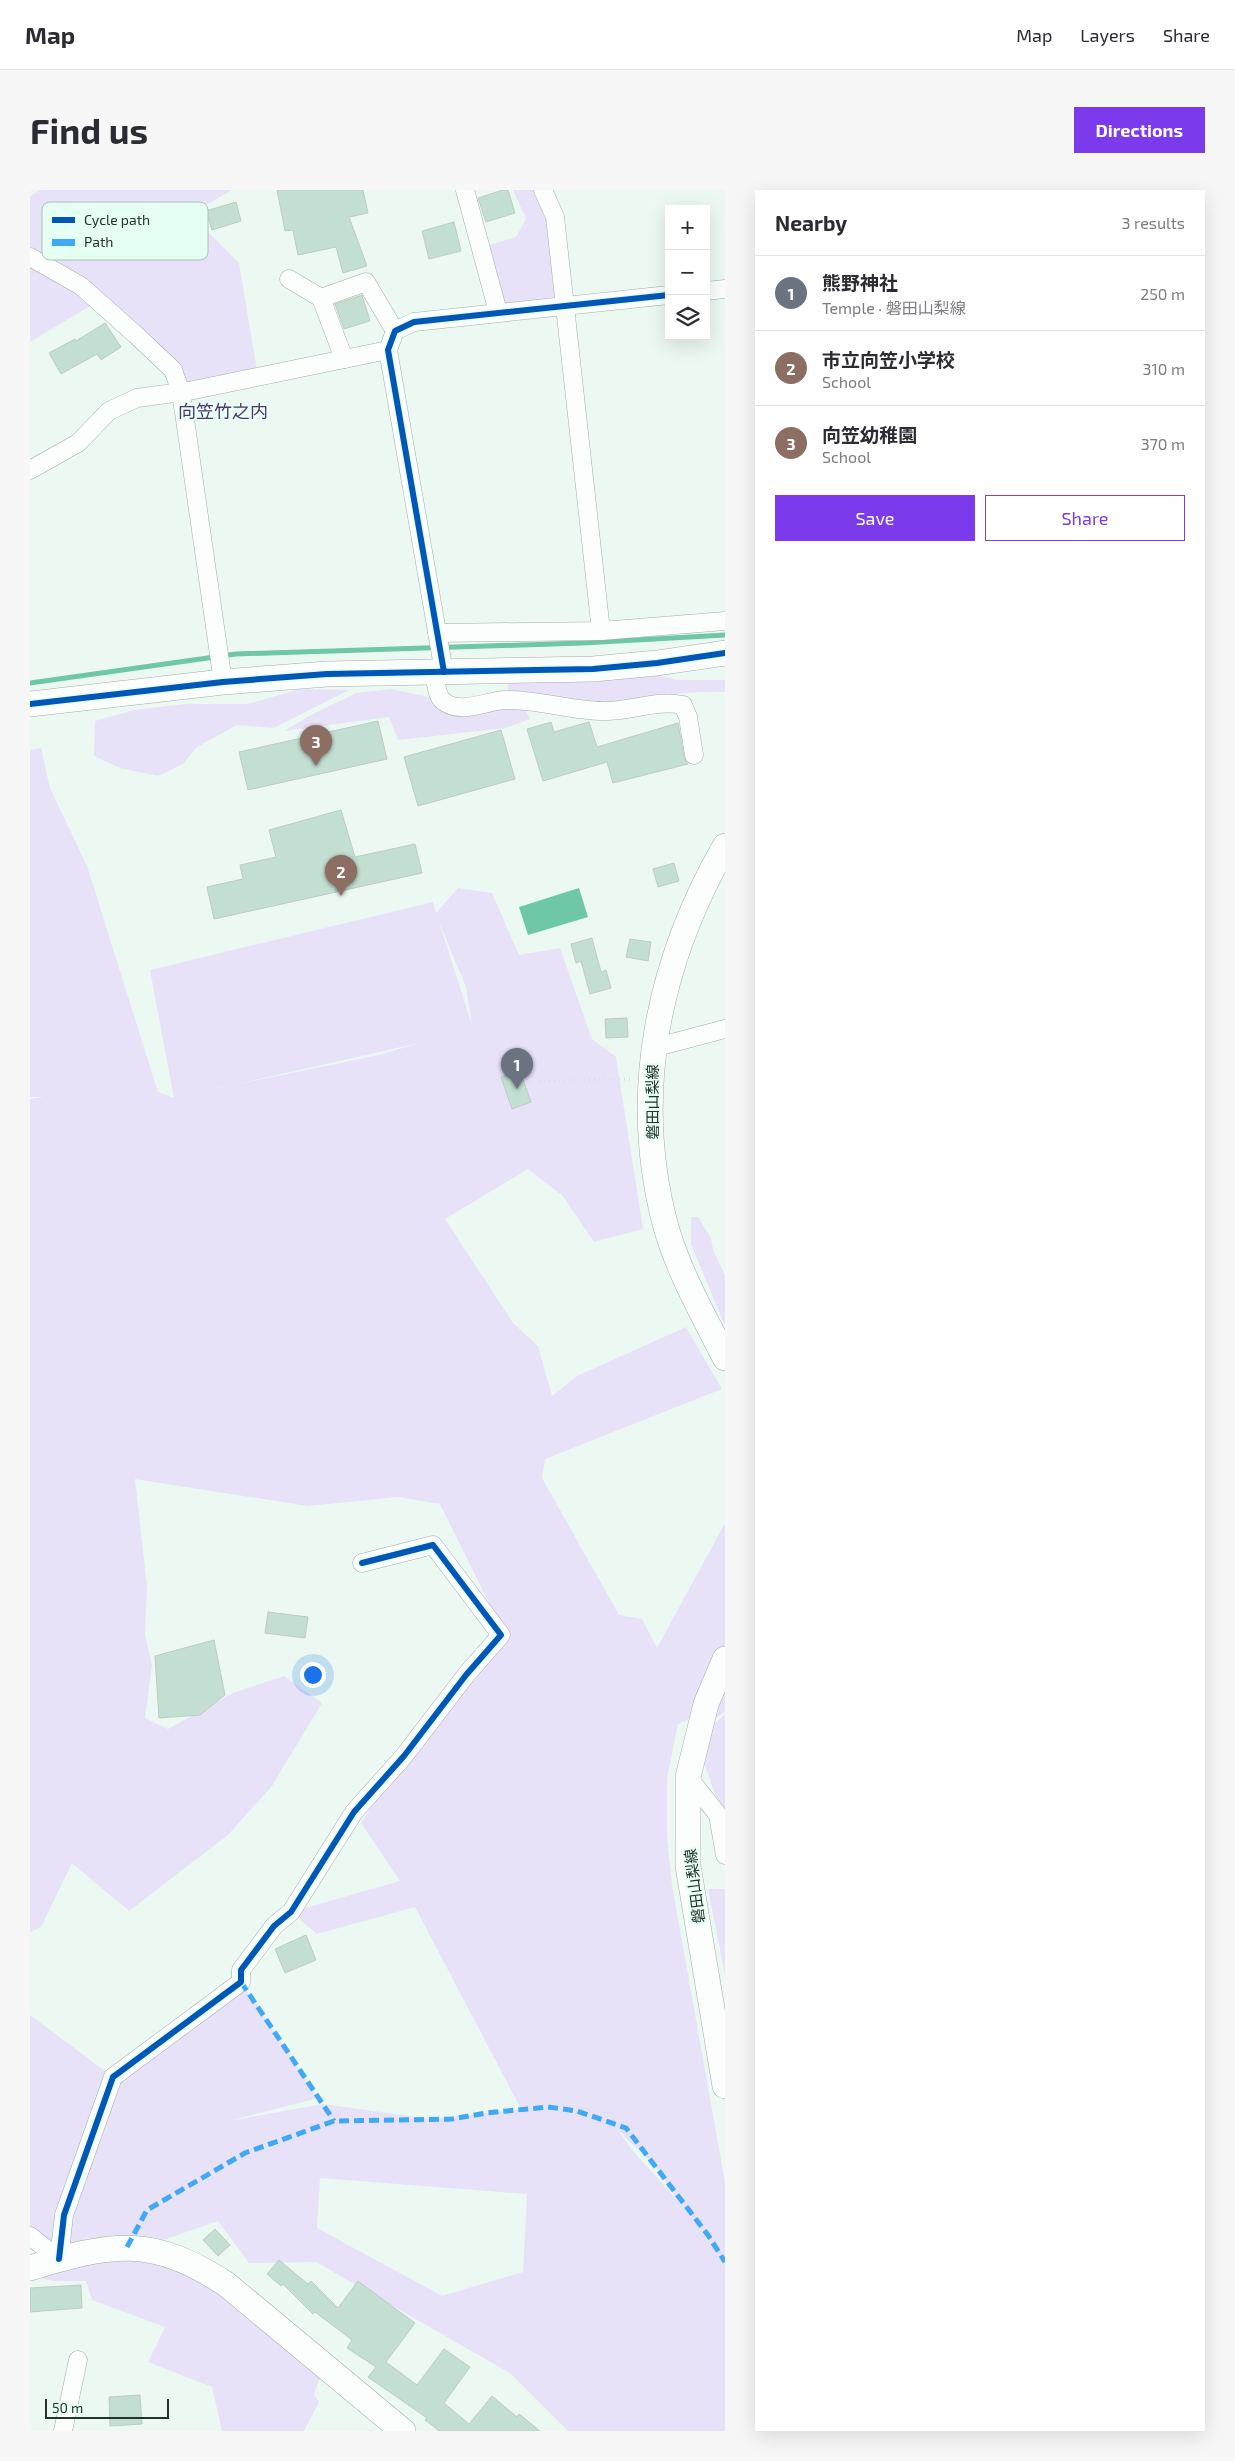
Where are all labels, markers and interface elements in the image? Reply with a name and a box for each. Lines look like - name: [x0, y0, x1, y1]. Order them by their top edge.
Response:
- text: Map: [25, 20, 75, 49]
- text: Map: [1016, 24, 1052, 46]
- text: Layers: [1080, 24, 1135, 46]
- text: Share: [1163, 24, 1210, 46]
- button: Directions: [1074, 107, 1205, 153]
- text: Find us: [30, 109, 148, 151]
- legend: [42, 202, 208, 260]
- map controls: [665, 205, 710, 340]
- button: +: [665, 205, 710, 250]
- text: Nearby: [775, 210, 847, 235]
- text: Cycle path: [84, 211, 150, 228]
- text: 3 results: [1122, 213, 1185, 232]
- text: Path: [84, 233, 113, 250]
- button: −: [665, 250, 710, 295]
- text: 熊野神社: [822, 271, 898, 294]
- text: 1: [788, 284, 794, 303]
- text: 250 m: [1140, 284, 1185, 303]
- button: layers: [665, 295, 710, 340]
- text: Temple · 磐田山梨線: [822, 298, 966, 317]
- text: 市立向笠小学校: [822, 348, 955, 371]
- text: 2: [786, 359, 796, 378]
- text: 310 m: [1143, 359, 1185, 378]
- text: School: [822, 372, 871, 391]
- district label: 向笠竹之内: [178, 400, 268, 422]
- text: 向笠幼稚園: [822, 423, 917, 446]
- text: 3: [786, 434, 796, 453]
- text: 370 m: [1141, 434, 1185, 453]
- text: School: [822, 447, 871, 466]
- button: Save: [775, 495, 975, 541]
- button: Share: [985, 495, 1185, 541]
- pin: 3: [300, 725, 332, 766]
- pin: 2: [325, 855, 357, 896]
- pin: 1: [501, 1048, 533, 1089]
- street label: 磐田山梨線: [643, 1064, 661, 1140]
- your location: [300, 1662, 326, 1688]
- street label: 磐田山梨線: [680, 1848, 708, 1924]
- scale bar: [45, 2396, 169, 2419]
- text: 50 m: [52, 2399, 83, 2416]

